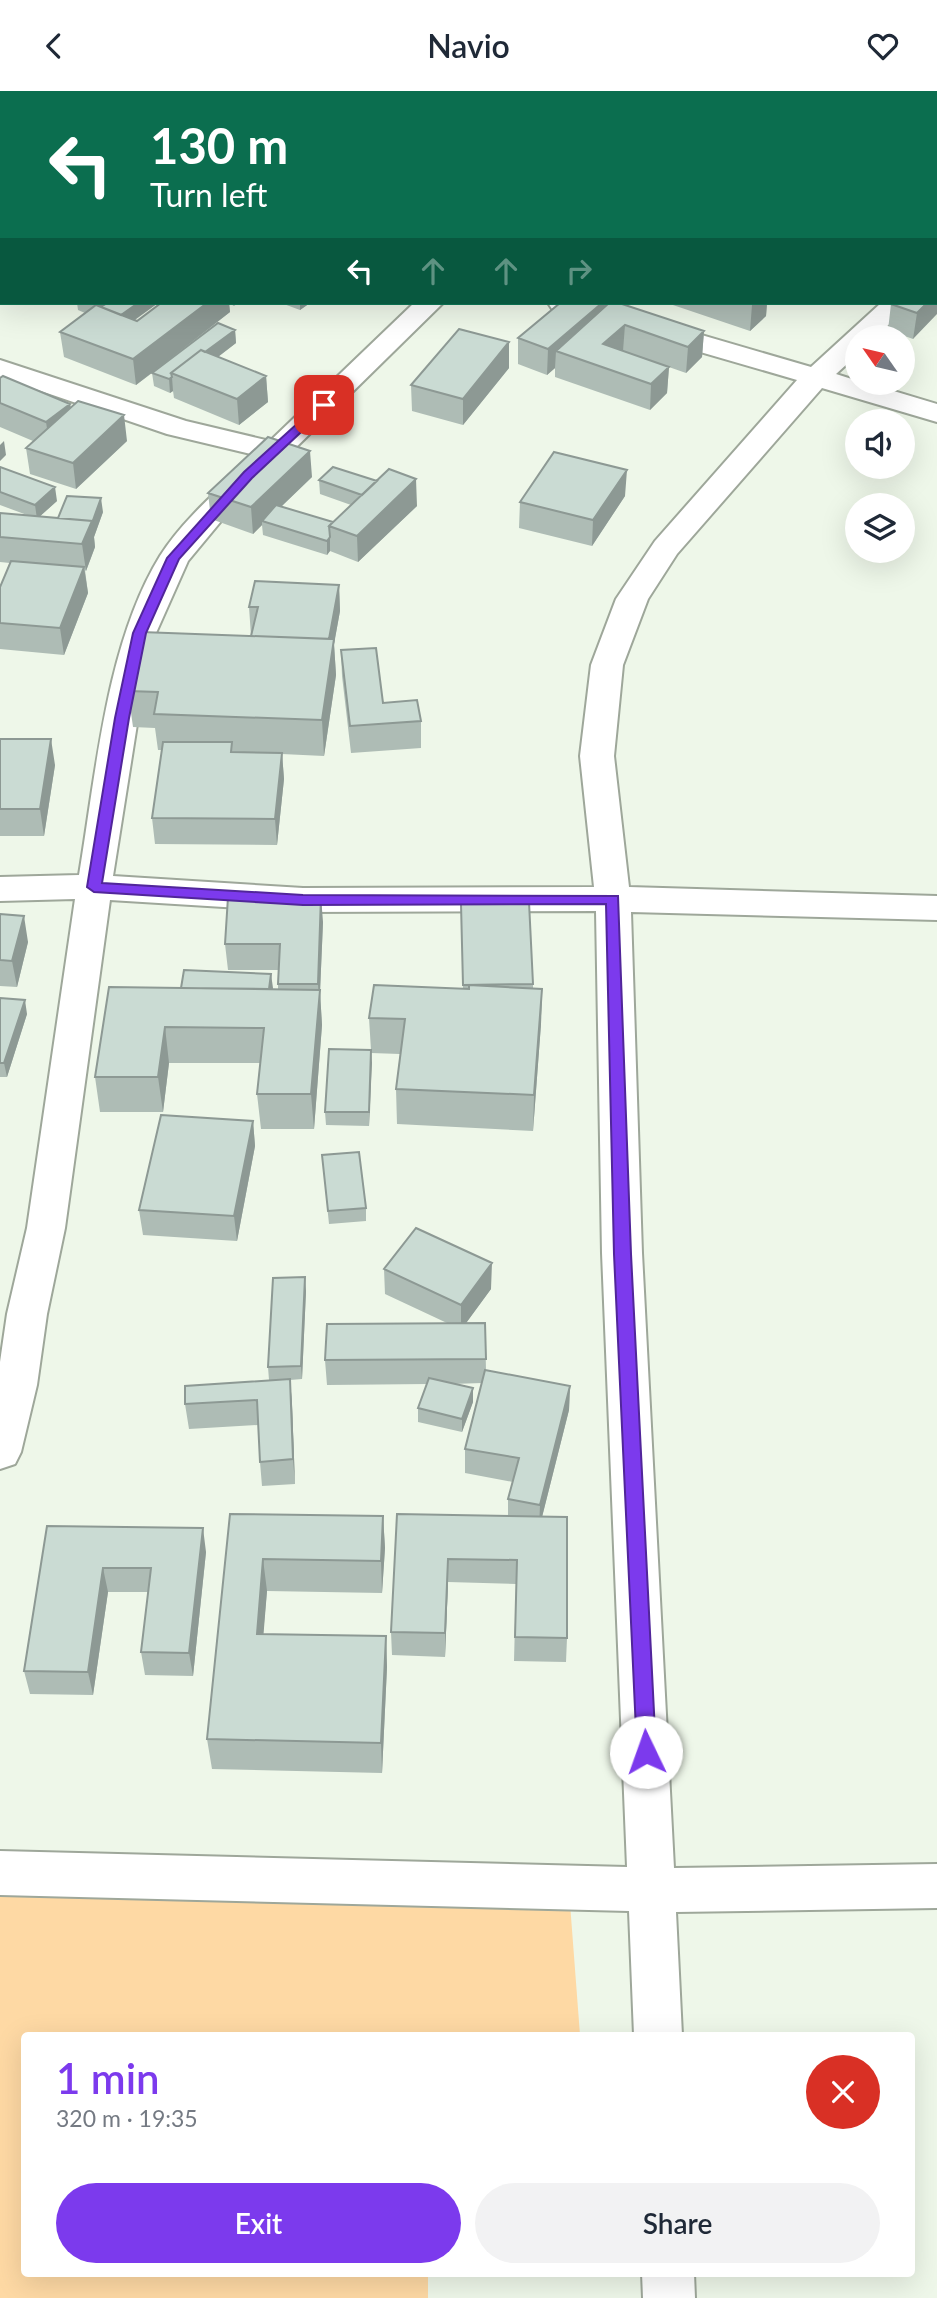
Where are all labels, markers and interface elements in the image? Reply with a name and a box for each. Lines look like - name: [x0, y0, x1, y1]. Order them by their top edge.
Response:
- text: Navio: [427, 26, 510, 65]
- icon: back: [35, 27, 73, 65]
- icon: heart: [864, 27, 902, 65]
- text: 130 m: [150, 116, 288, 174]
- icon: left: [35, 119, 126, 210]
- text: Turn left: [150, 175, 267, 214]
- icon: left: [341, 252, 379, 290]
- icon: ahead: [414, 252, 452, 290]
- icon: ahead: [487, 252, 525, 290]
- icon: right: [560, 252, 598, 290]
- north arrow: [845, 325, 915, 395]
- map controls: [845, 325, 915, 563]
- pin: [294, 375, 354, 435]
- icon: arrive: [305, 386, 343, 424]
- button: sound: [845, 409, 915, 479]
- button: layers: [845, 493, 915, 563]
- position arrow: [609, 1715, 683, 1789]
- text: 1 min: [56, 2053, 160, 2103]
- button: close: [806, 2055, 880, 2129]
- text: 320 m · 19:35: [56, 2104, 198, 2132]
- button: Exit: [56, 2183, 461, 2263]
- button: Share: [475, 2183, 880, 2263]

